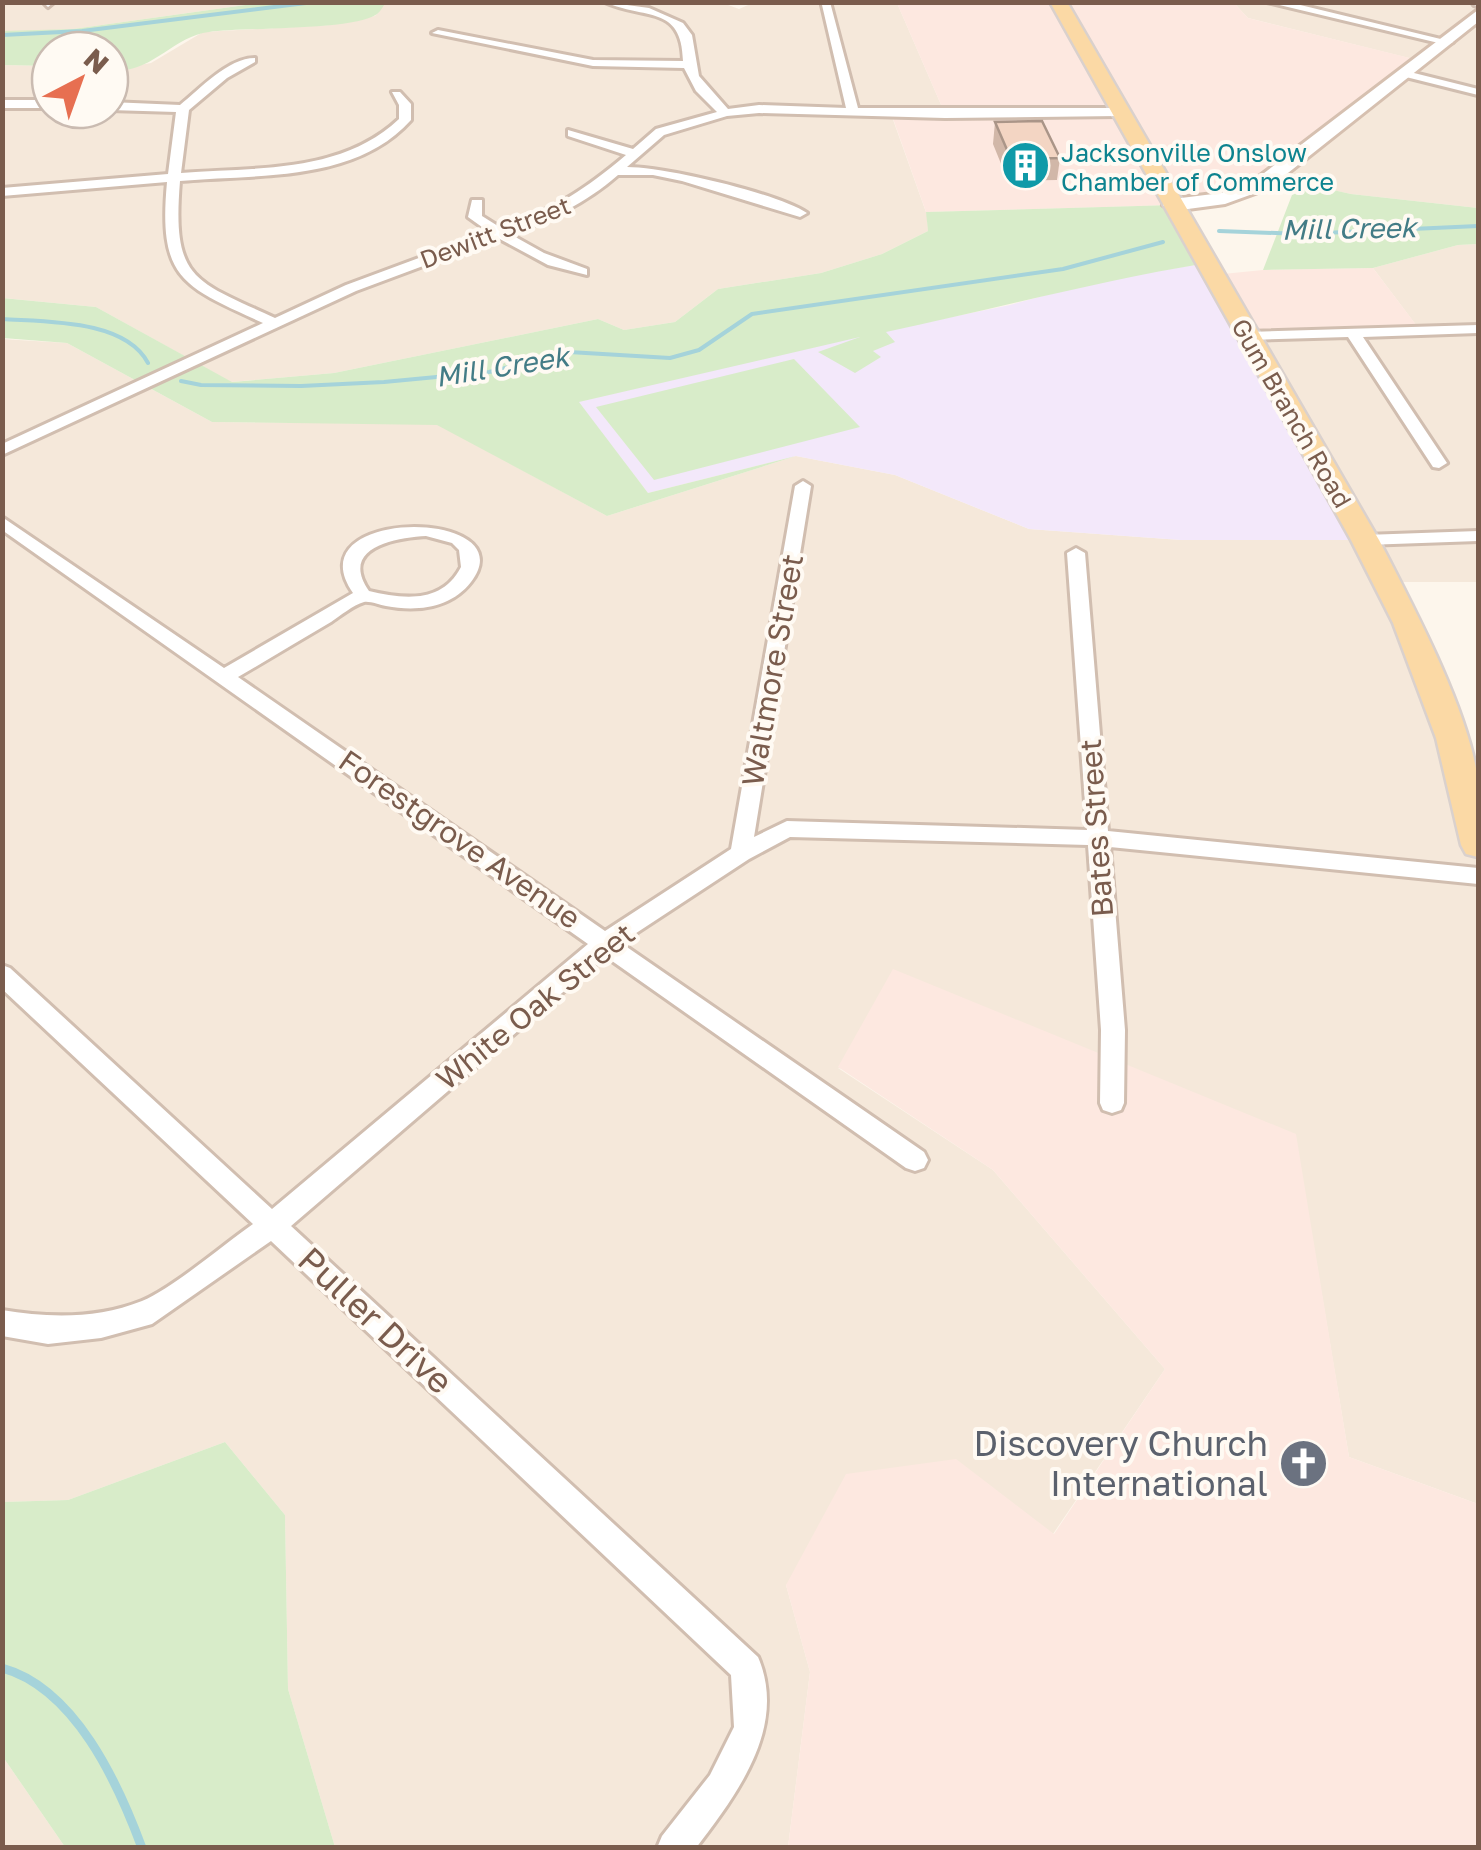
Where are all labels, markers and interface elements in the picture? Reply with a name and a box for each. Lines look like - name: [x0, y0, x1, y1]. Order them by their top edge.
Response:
- north arrow: [30, 30, 130, 130]
- text: N: [78, 41, 116, 80]
- place label: Jacksonville Onslow Chamber of Commerce: [1061, 137, 1334, 197]
- building icon: Jacksonville Onslow Chamber of Commerce: [1000, 140, 1052, 192]
- street label: Dewitt Street: [415, 189, 575, 275]
- water label: Mill Creek: [1281, 210, 1420, 246]
- street label: Gum Branch Road: [1225, 313, 1359, 513]
- water label: Mill Creek: [433, 339, 574, 393]
- street label: Waltmore Street: [734, 551, 810, 789]
- street label: Bates Street: [1072, 738, 1120, 918]
- street label: Forestgrove Avenue: [332, 742, 588, 936]
- street label: White Oak Street: [429, 915, 641, 1097]
- street label: Puller Drive: [290, 1238, 462, 1402]
- place label: Discovery Church International: [974, 1422, 1268, 1504]
- church icon: Discovery Church International: [1277, 1437, 1329, 1489]

